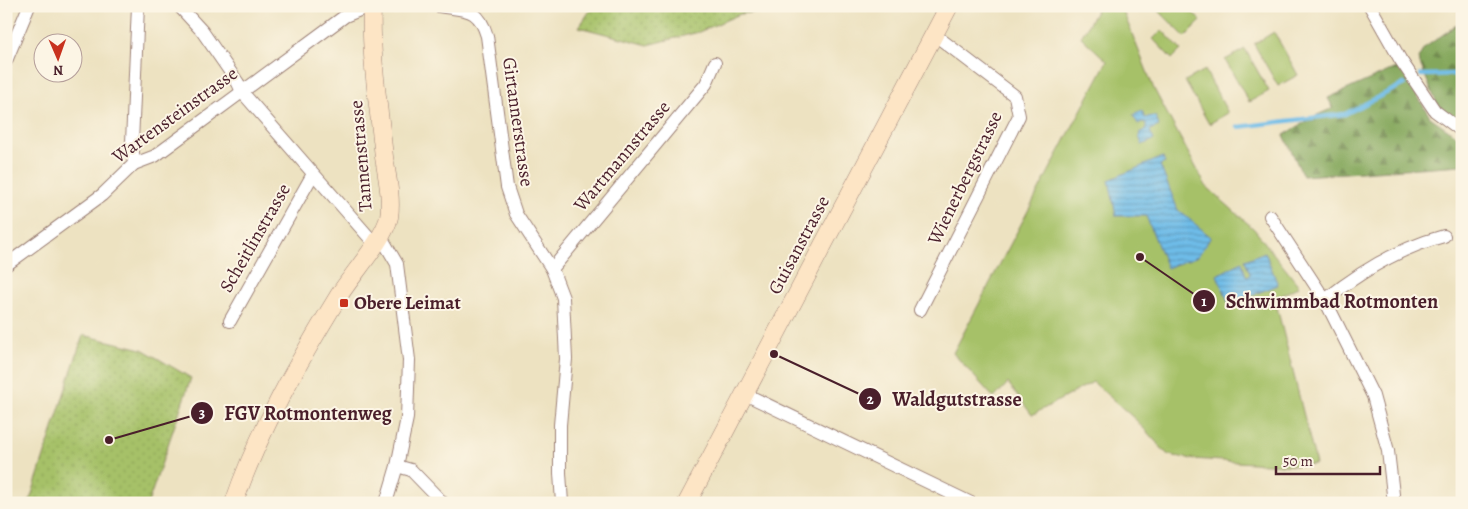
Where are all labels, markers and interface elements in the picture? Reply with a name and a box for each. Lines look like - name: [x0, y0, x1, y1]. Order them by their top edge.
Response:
- north arrow: [32, 32, 82, 82]
- street label: Girtannerstrasse: [496, 56, 540, 188]
- text: N: [53, 61, 64, 80]
- street label: Wartensteinstrasse: [106, 61, 243, 170]
- street label: Wartmannstrasse: [567, 95, 676, 218]
- street label: Tannenstrasse: [343, 99, 379, 213]
- street label: Wienerbergstrasse: [921, 107, 1009, 250]
- street label: Scheitlinstrasse: [213, 179, 297, 297]
- street label: Guisanstrasse: [762, 191, 836, 299]
- callout: Schwimmbad Rotmonten: [1191, 283, 1449, 318]
- text: Schwimmbad Rotmonten: [1226, 288, 1438, 315]
- place label: Obere Leimat: [354, 290, 462, 316]
- text: 1: [1201, 291, 1207, 311]
- marker: Obere Leimat: [338, 297, 350, 309]
- callout: Waldgutstrasse: [857, 382, 1032, 417]
- text: Waldgutstrasse: [891, 386, 1022, 413]
- text: 2: [866, 389, 874, 409]
- callout: FGV Rotmontenweg: [189, 395, 402, 430]
- text: FGV Rotmontenweg: [224, 400, 393, 427]
- text: 3: [199, 403, 205, 423]
- scale bar: [1276, 444, 1379, 476]
- text: 50 m: [1283, 451, 1313, 471]

